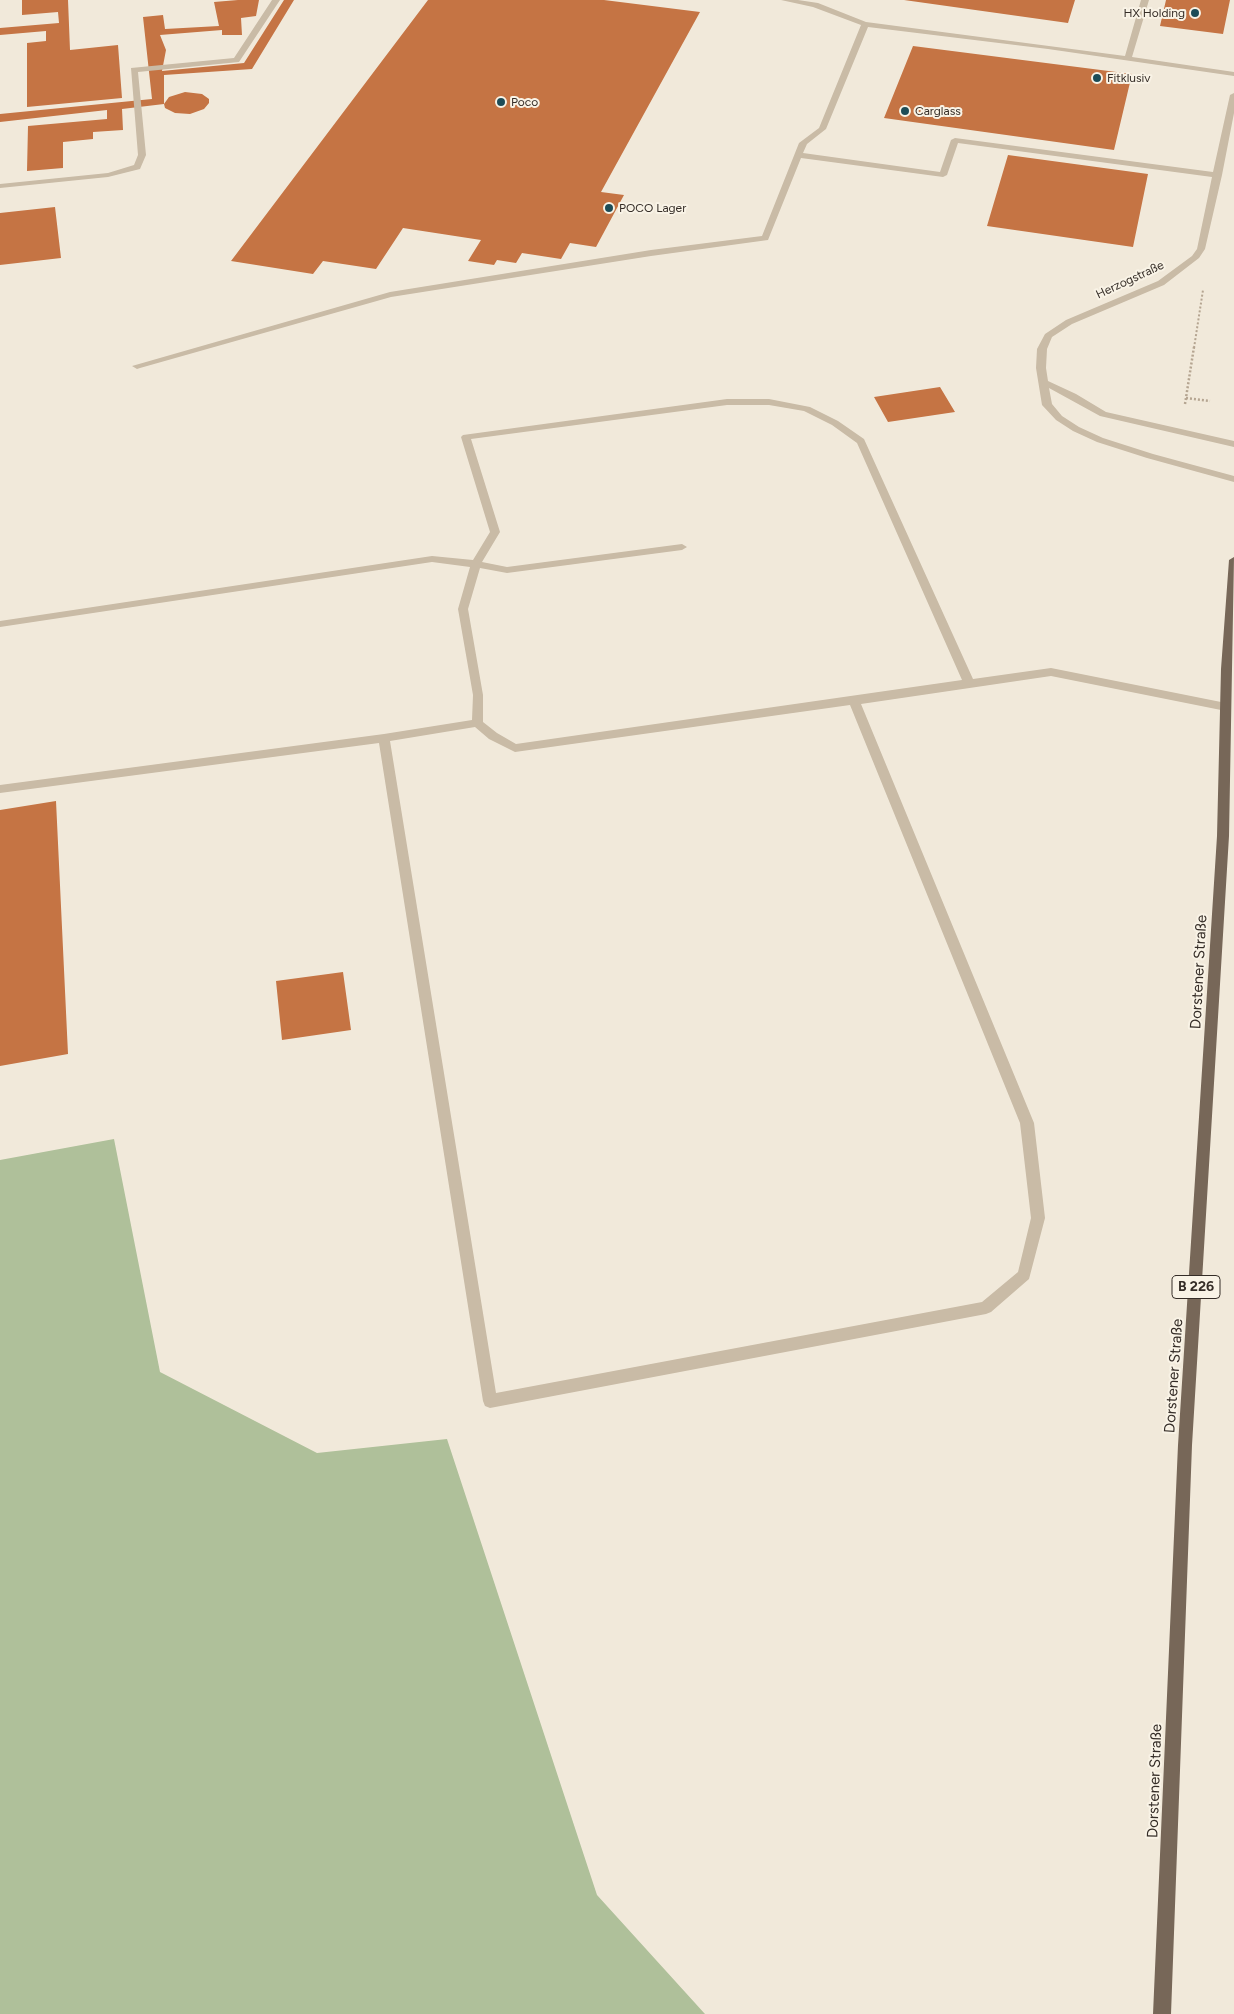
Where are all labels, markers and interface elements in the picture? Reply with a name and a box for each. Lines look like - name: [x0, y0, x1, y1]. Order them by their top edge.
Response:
- place label: HX Holding: [1123, 6, 1185, 20]
- marker: HX Holding: [1189, 7, 1201, 19]
- place label: Fitklusiv: [1107, 71, 1151, 85]
- marker: Fitklusiv: [1091, 72, 1103, 84]
- place label: Poco: [511, 95, 538, 109]
- marker: Poco: [495, 96, 507, 108]
- place label: Carglass: [915, 104, 961, 118]
- marker: Carglass: [899, 105, 911, 117]
- place label: POCO Lager: [619, 201, 686, 215]
- marker: POCO Lager: [603, 202, 615, 214]
- street label: Herzogstraße: [1094, 258, 1166, 302]
- street label: Dorstener Straße: [1187, 914, 1211, 1030]
- road number: B 226: [1172, 1275, 1220, 1298]
- street label: Dorstener Straße: [1161, 1318, 1187, 1434]
- street label: Dorstener Straße: [1144, 1723, 1166, 1839]

